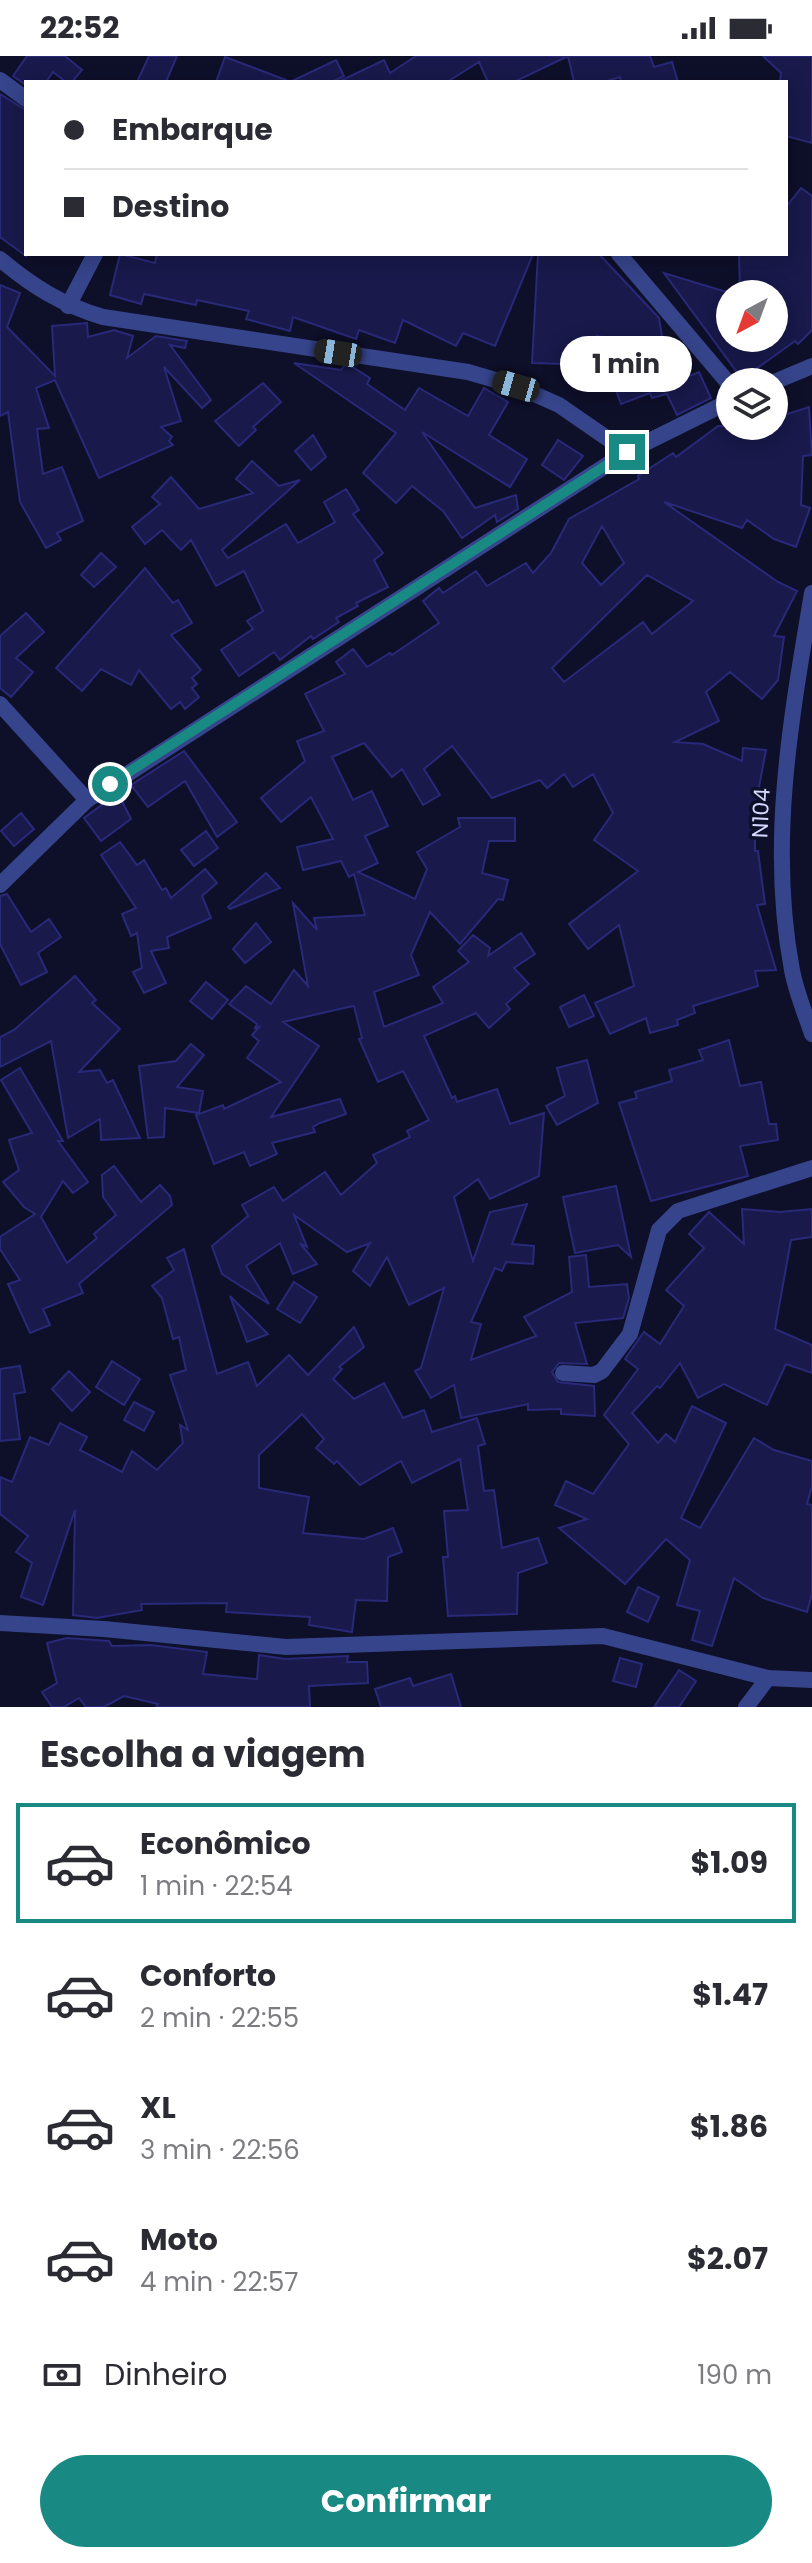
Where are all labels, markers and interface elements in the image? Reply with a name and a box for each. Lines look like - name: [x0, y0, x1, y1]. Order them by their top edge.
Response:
- text: 22:52: [40, 6, 119, 49]
- text: Embarque: [112, 108, 273, 151]
- text: Destino: [112, 185, 229, 228]
- north arrow: [716, 280, 788, 352]
- map controls: [716, 280, 788, 440]
- callout: 1 min: [561, 336, 693, 392]
- car: [312, 337, 364, 369]
- text: 1 min: [592, 346, 660, 382]
- car: [490, 368, 542, 404]
- button: layers: [716, 368, 788, 440]
- route end: [609, 434, 645, 470]
- route start: [92, 766, 128, 802]
- street label: N104: [744, 787, 778, 839]
- text: Escolha a viagem: [40, 1729, 366, 1780]
- text: Econômico: [140, 1822, 311, 1865]
- icon: car: [44, 1827, 116, 1899]
- text: $1.09: [691, 1841, 768, 1884]
- text: 1 min · 22:54: [140, 1868, 293, 1904]
- text: Conforto: [140, 1954, 276, 1997]
- icon: car: [44, 1959, 116, 2031]
- text: $1.47: [692, 1973, 768, 2016]
- text: 2 min · 22:55: [140, 2000, 299, 2036]
- text: XL: [140, 2086, 176, 2129]
- icon: car: [44, 2091, 116, 2163]
- text: $1.86: [690, 2105, 768, 2148]
- text: 3 min · 22:56: [140, 2132, 300, 2168]
- text: Moto: [140, 2218, 218, 2261]
- icon: car: [44, 2223, 116, 2295]
- text: $2.07: [687, 2237, 768, 2280]
- text: 4 min · 22:57: [140, 2264, 298, 2300]
- icon: cash: [40, 2353, 84, 2397]
- text: Dinheiro: [104, 2353, 227, 2396]
- text: 190 m: [697, 2357, 772, 2393]
- button: Confirmar: [40, 2455, 772, 2547]

